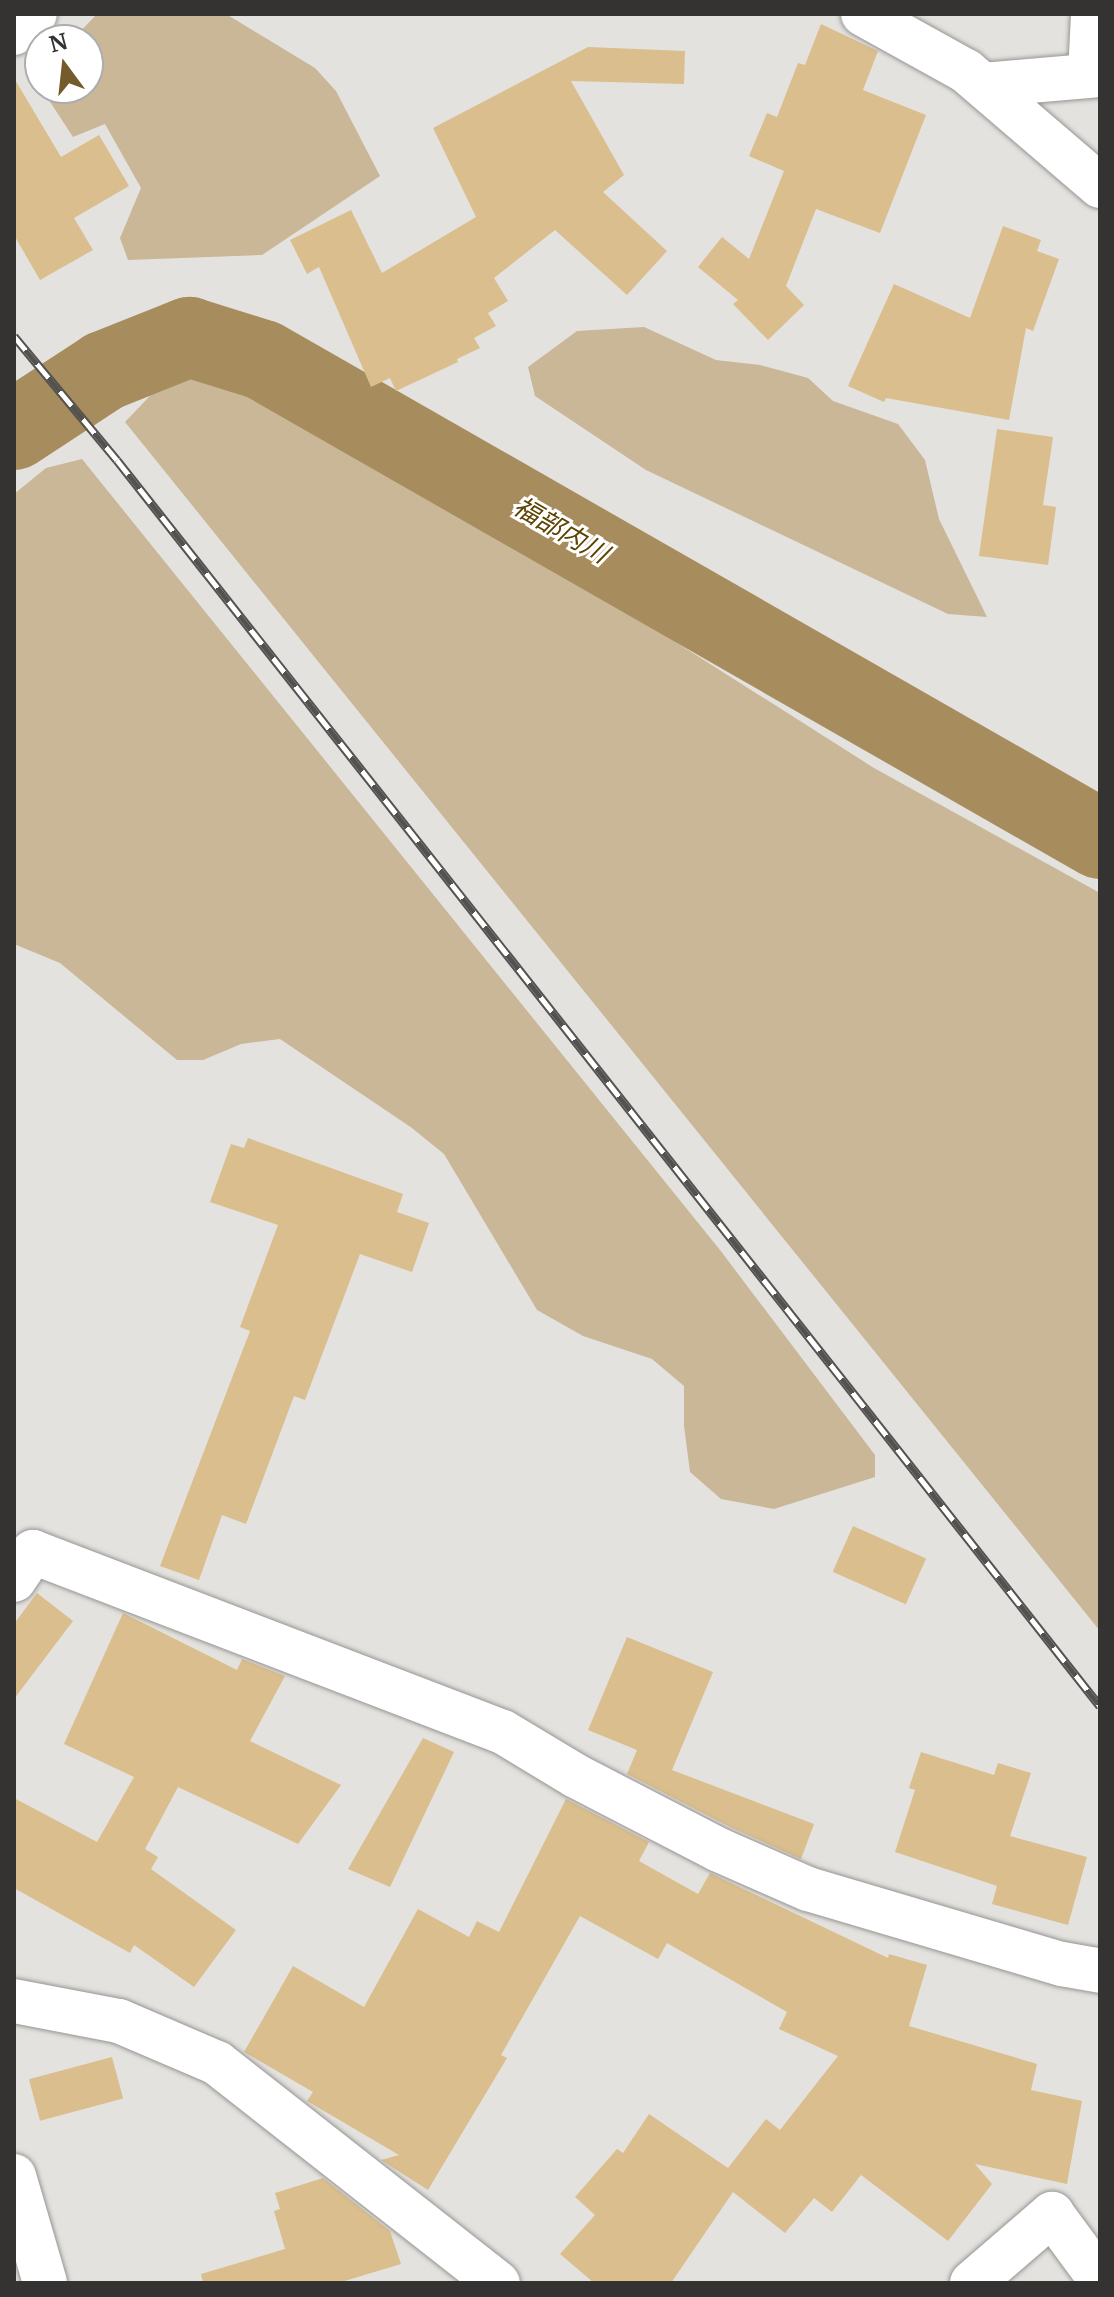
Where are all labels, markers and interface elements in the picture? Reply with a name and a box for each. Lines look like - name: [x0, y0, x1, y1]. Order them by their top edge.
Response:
- north arrow: [24, 24, 104, 104]
- text: N: [46, 27, 70, 59]
- water label: 福部内川: [508, 490, 614, 570]

